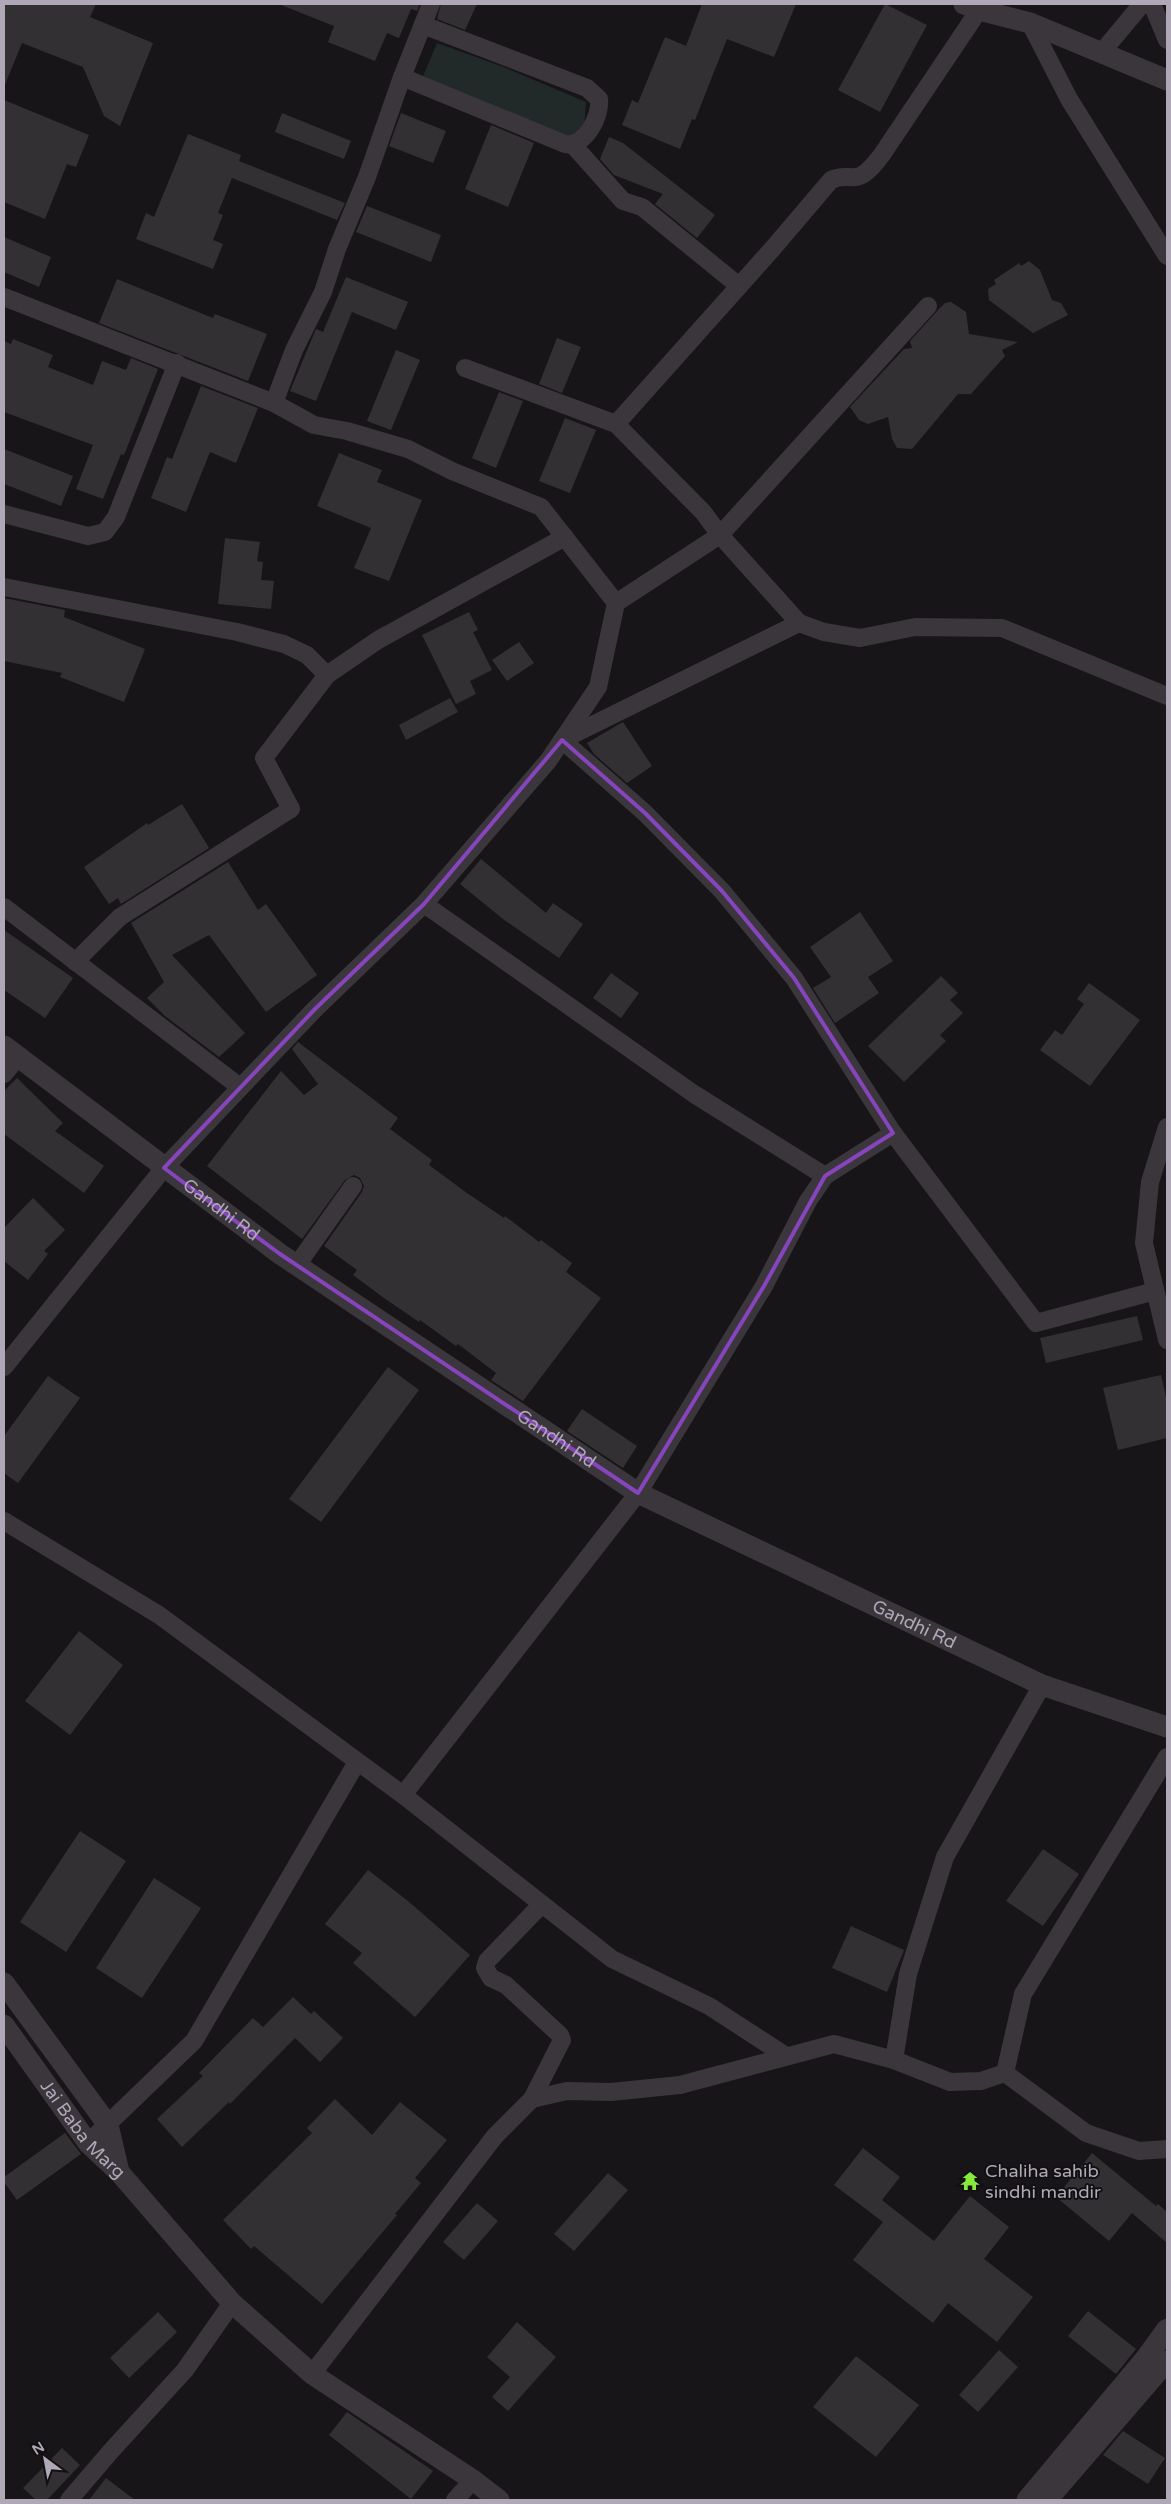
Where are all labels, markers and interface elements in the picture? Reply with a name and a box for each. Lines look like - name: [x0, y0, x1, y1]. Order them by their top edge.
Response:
- street label: Gandhi Rd: [178, 1174, 264, 1246]
- street label: Gandhi Rd: [513, 1404, 600, 1473]
- street label: Gandhi Rd: [869, 1595, 960, 1654]
- street label: Jai Baba Marg: [36, 2076, 130, 2183]
- place label: Chaliha sahib sindhi mandir: [985, 2160, 1101, 2203]
- temple icon: Chaliha sahib sindhi mandir: [959, 2170, 981, 2192]
- north arrow: [20, 2434, 70, 2484]
- text: N: [29, 2438, 48, 2459]

